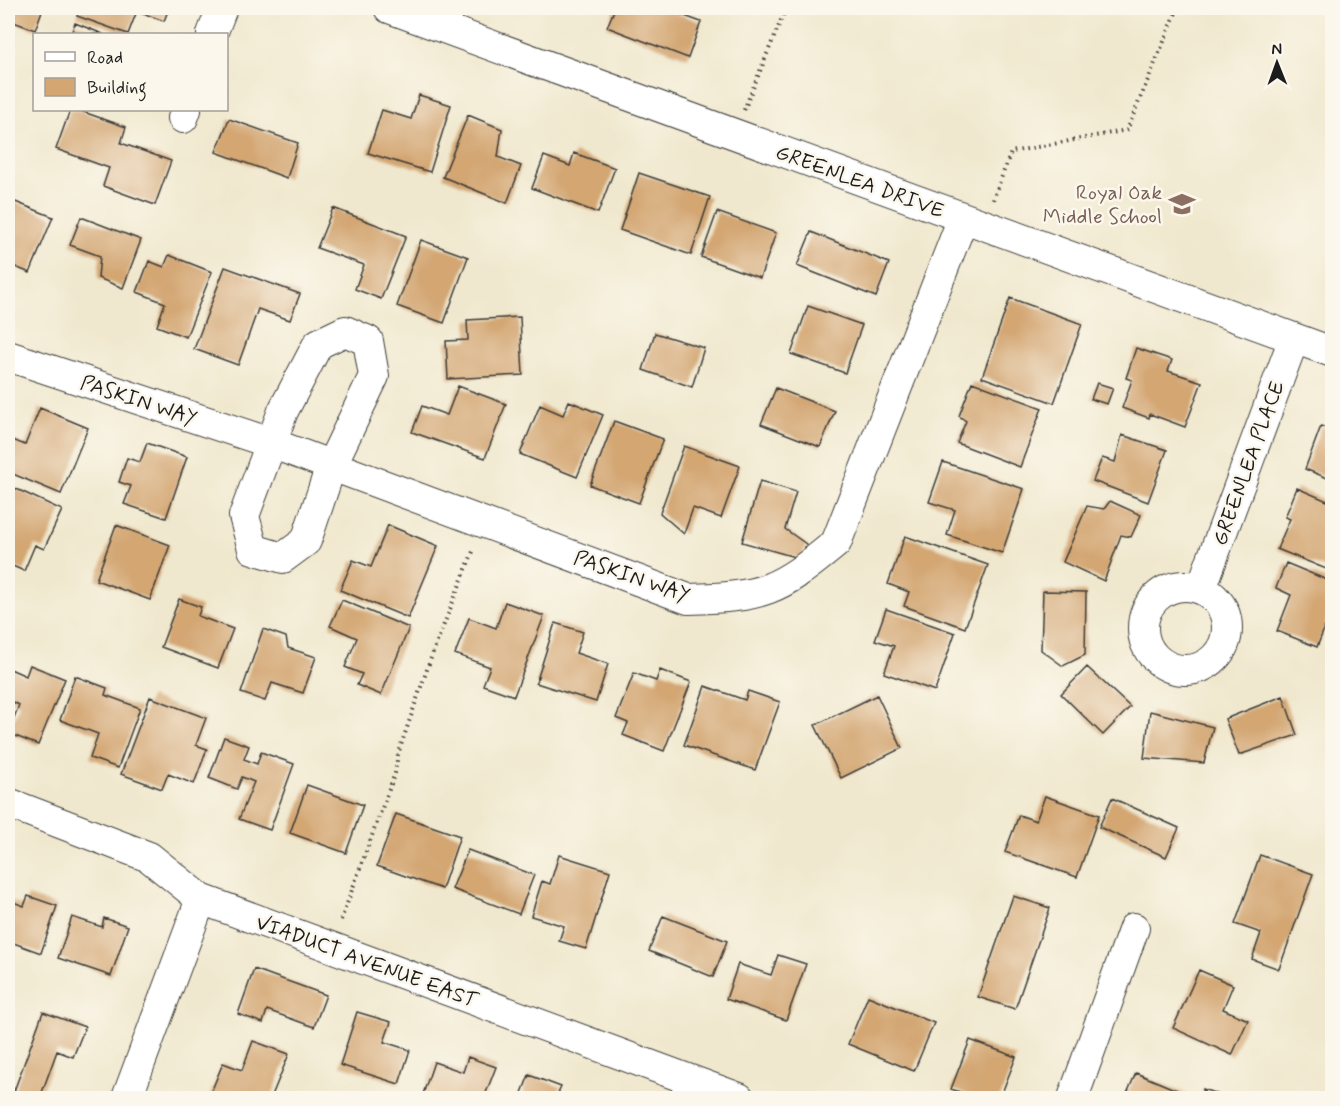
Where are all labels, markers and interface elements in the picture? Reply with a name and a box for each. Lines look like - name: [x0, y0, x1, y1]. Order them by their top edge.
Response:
- legend: [33, 33, 228, 111]
- north arrow: [1247, 33, 1307, 93]
- text: N: [1271, 39, 1282, 60]
- text: Road: [87, 46, 123, 70]
- text: Building: [87, 76, 147, 102]
- street label: GREENLEA DRIVE: [772, 138, 948, 225]
- place label: Royal Oak Middle School: [1043, 179, 1162, 231]
- school or university icon: Royal Oak Middle School: [1167, 189, 1197, 219]
- street label: PASKIN WAY: [77, 369, 201, 433]
- street label: GREENLEA PLACE: [1206, 377, 1292, 549]
- street label: PASKIN WAY: [570, 544, 694, 610]
- street label: VIADUCT AVENUE EAST: [252, 909, 482, 1015]

